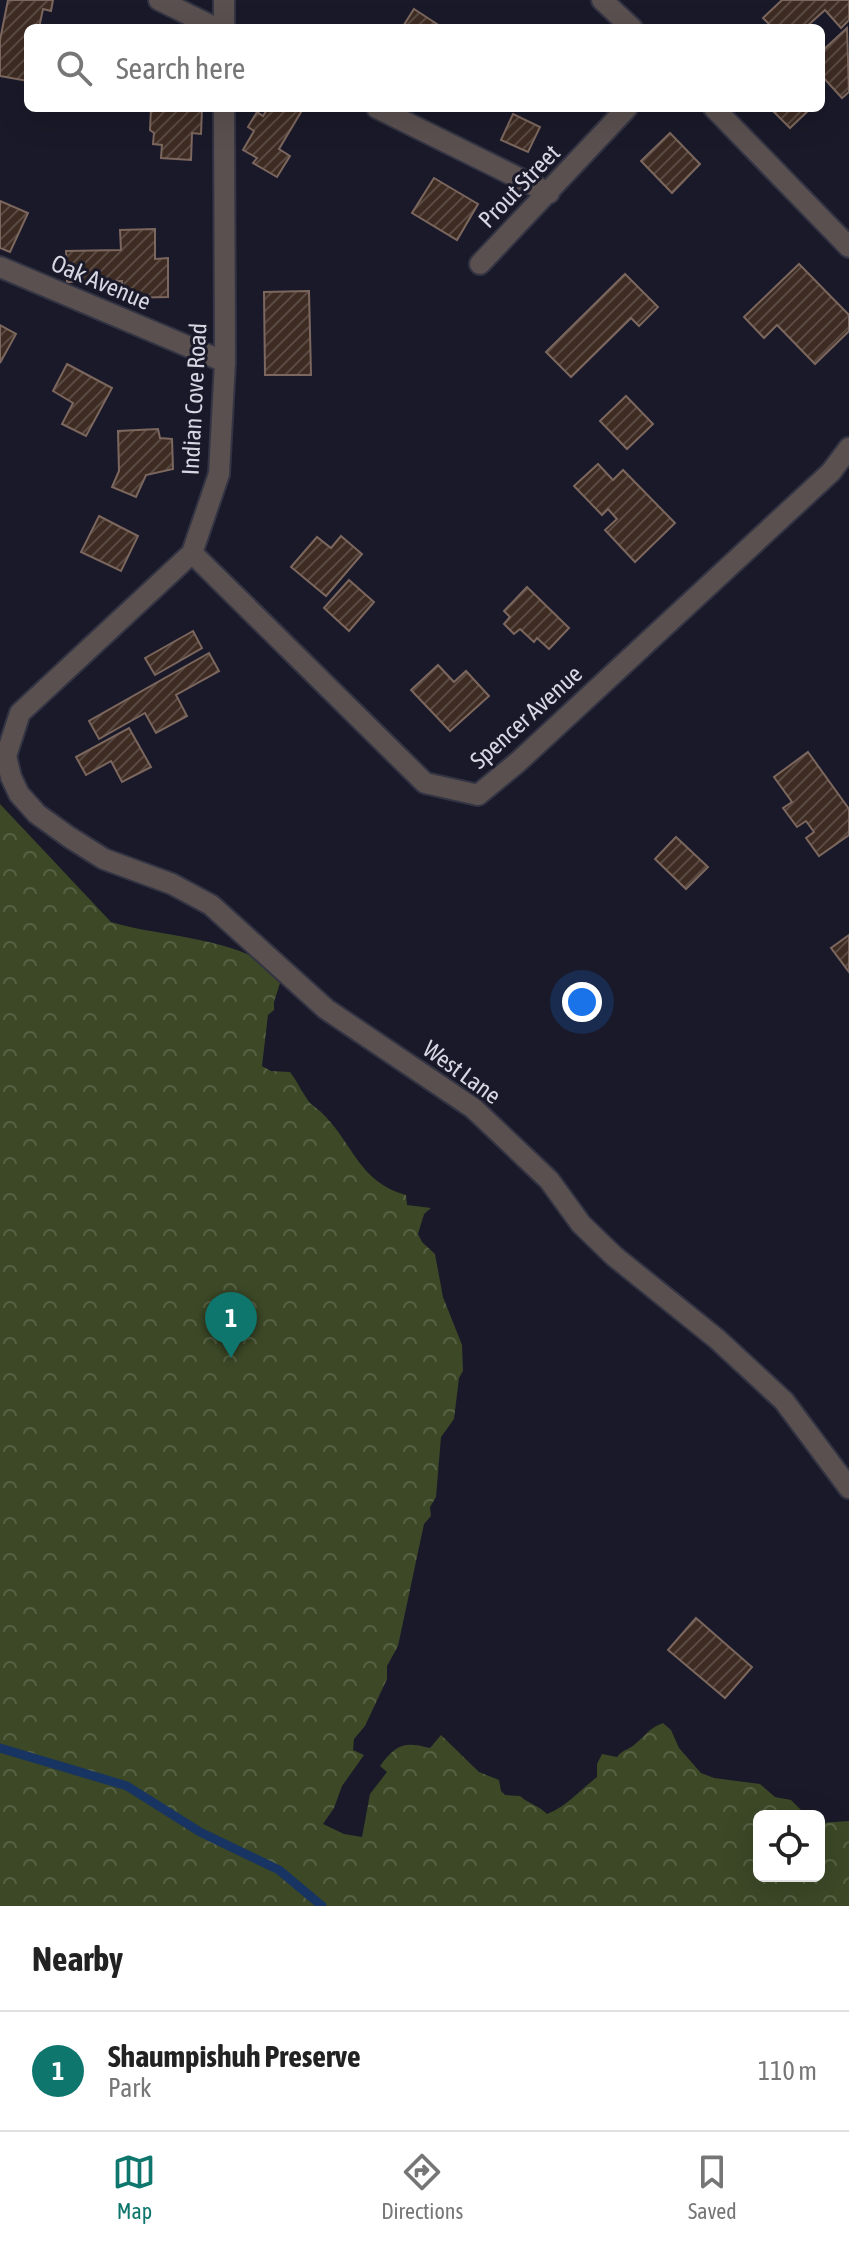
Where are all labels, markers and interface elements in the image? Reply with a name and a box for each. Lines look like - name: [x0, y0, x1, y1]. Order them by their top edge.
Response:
- search box: [24, 24, 825, 112]
- icon: search: [52, 46, 96, 90]
- text: Search here: [116, 51, 245, 85]
- street label: Prout Street: [473, 139, 565, 233]
- street label: Oak Avenue: [47, 249, 155, 315]
- street label: Indian Cove Road: [177, 322, 211, 476]
- street label: Spencer Avenue: [465, 660, 587, 774]
- your location: [562, 982, 602, 1022]
- street label: West Lane: [418, 1035, 506, 1109]
- pin: 1: [205, 1292, 257, 1358]
- map controls: [753, 1810, 825, 1882]
- button: locate: [753, 1810, 825, 1882]
- text: Nearby: [32, 1939, 123, 1978]
- text: Shaumpishuh Preserve: [108, 2039, 361, 2073]
- text: 1: [52, 2056, 64, 2086]
- text: 110 m: [758, 2056, 817, 2086]
- text: Park: [108, 2073, 151, 2103]
- tab: Map: [112, 2150, 156, 2224]
- tab: Directions: [381, 2150, 463, 2224]
- tab: Saved: [688, 2150, 737, 2224]

